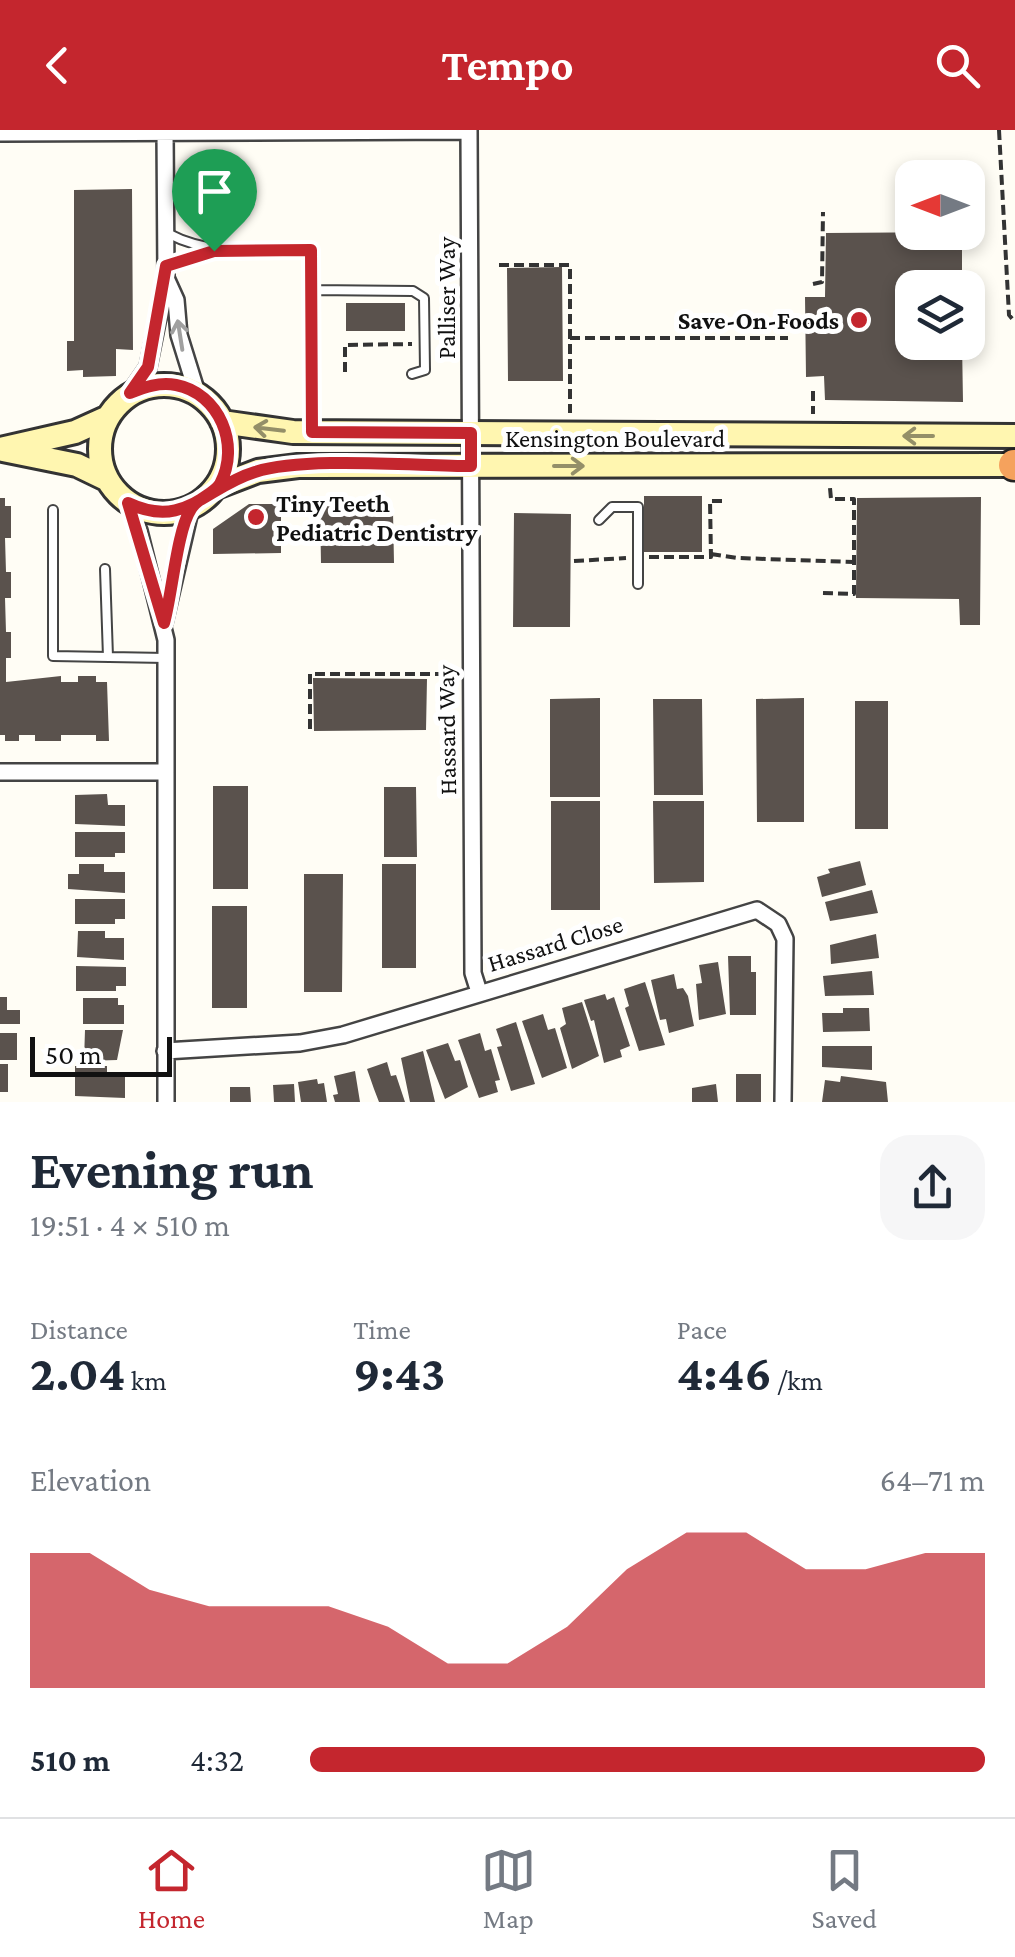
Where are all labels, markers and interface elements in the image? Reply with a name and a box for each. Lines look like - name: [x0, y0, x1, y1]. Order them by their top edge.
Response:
- icon: back: [30, 38, 85, 93]
- icon: search: [930, 38, 985, 93]
- text: Tempo: [441, 40, 574, 90]
- pin: [172, 149, 257, 252]
- north arrow: [895, 160, 985, 250]
- map controls: [895, 160, 985, 360]
- icon: arrive: [187, 164, 242, 219]
- street label: Palliser Way: [433, 236, 461, 359]
- button: layers: [895, 270, 985, 360]
- place label: Save-On-Foods: [678, 307, 839, 334]
- marker: Save-On-Foods: [848, 309, 870, 331]
- one-way arrow: [171, 320, 189, 352]
- one-way arrow: [253, 419, 286, 438]
- street label: Kensington Boulevard: [505, 425, 725, 453]
- one-way arrow: [902, 426, 934, 446]
- one-way arrow: [552, 456, 584, 476]
- place label: Tiny Teeth Pediatric Dentistry: [276, 490, 478, 546]
- marker: Tiny Teeth Pediatric Dentistry: [245, 506, 267, 528]
- street label: Hassard Way: [432, 664, 462, 795]
- street label: Hassard Close: [484, 910, 626, 977]
- scale bar: [30, 1032, 172, 1076]
- text: 50 m: [45, 1039, 102, 1070]
- button: share: [880, 1135, 985, 1240]
- text: Evening run: [30, 1139, 314, 1200]
- text: 19:51 · 4 × 510 m: [30, 1207, 230, 1243]
- text: Distance: [30, 1314, 128, 1345]
- text: Time: [353, 1314, 411, 1345]
- text: Pace: [677, 1314, 727, 1345]
- text: 2.04: [30, 1345, 126, 1401]
- text: 9:43: [353, 1345, 445, 1401]
- text: 4:46: [677, 1345, 772, 1401]
- text: km: [126, 1365, 167, 1396]
- text: /km: [772, 1365, 823, 1396]
- text: Elevation: [30, 1462, 151, 1498]
- text: 64–71 m: [880, 1462, 985, 1498]
- text: 510 m: [30, 1742, 110, 1778]
- text: 4:32: [190, 1742, 244, 1778]
- tab: Home: [138, 1843, 205, 1934]
- tab: Map: [481, 1843, 536, 1934]
- tab: Saved: [811, 1843, 877, 1934]

